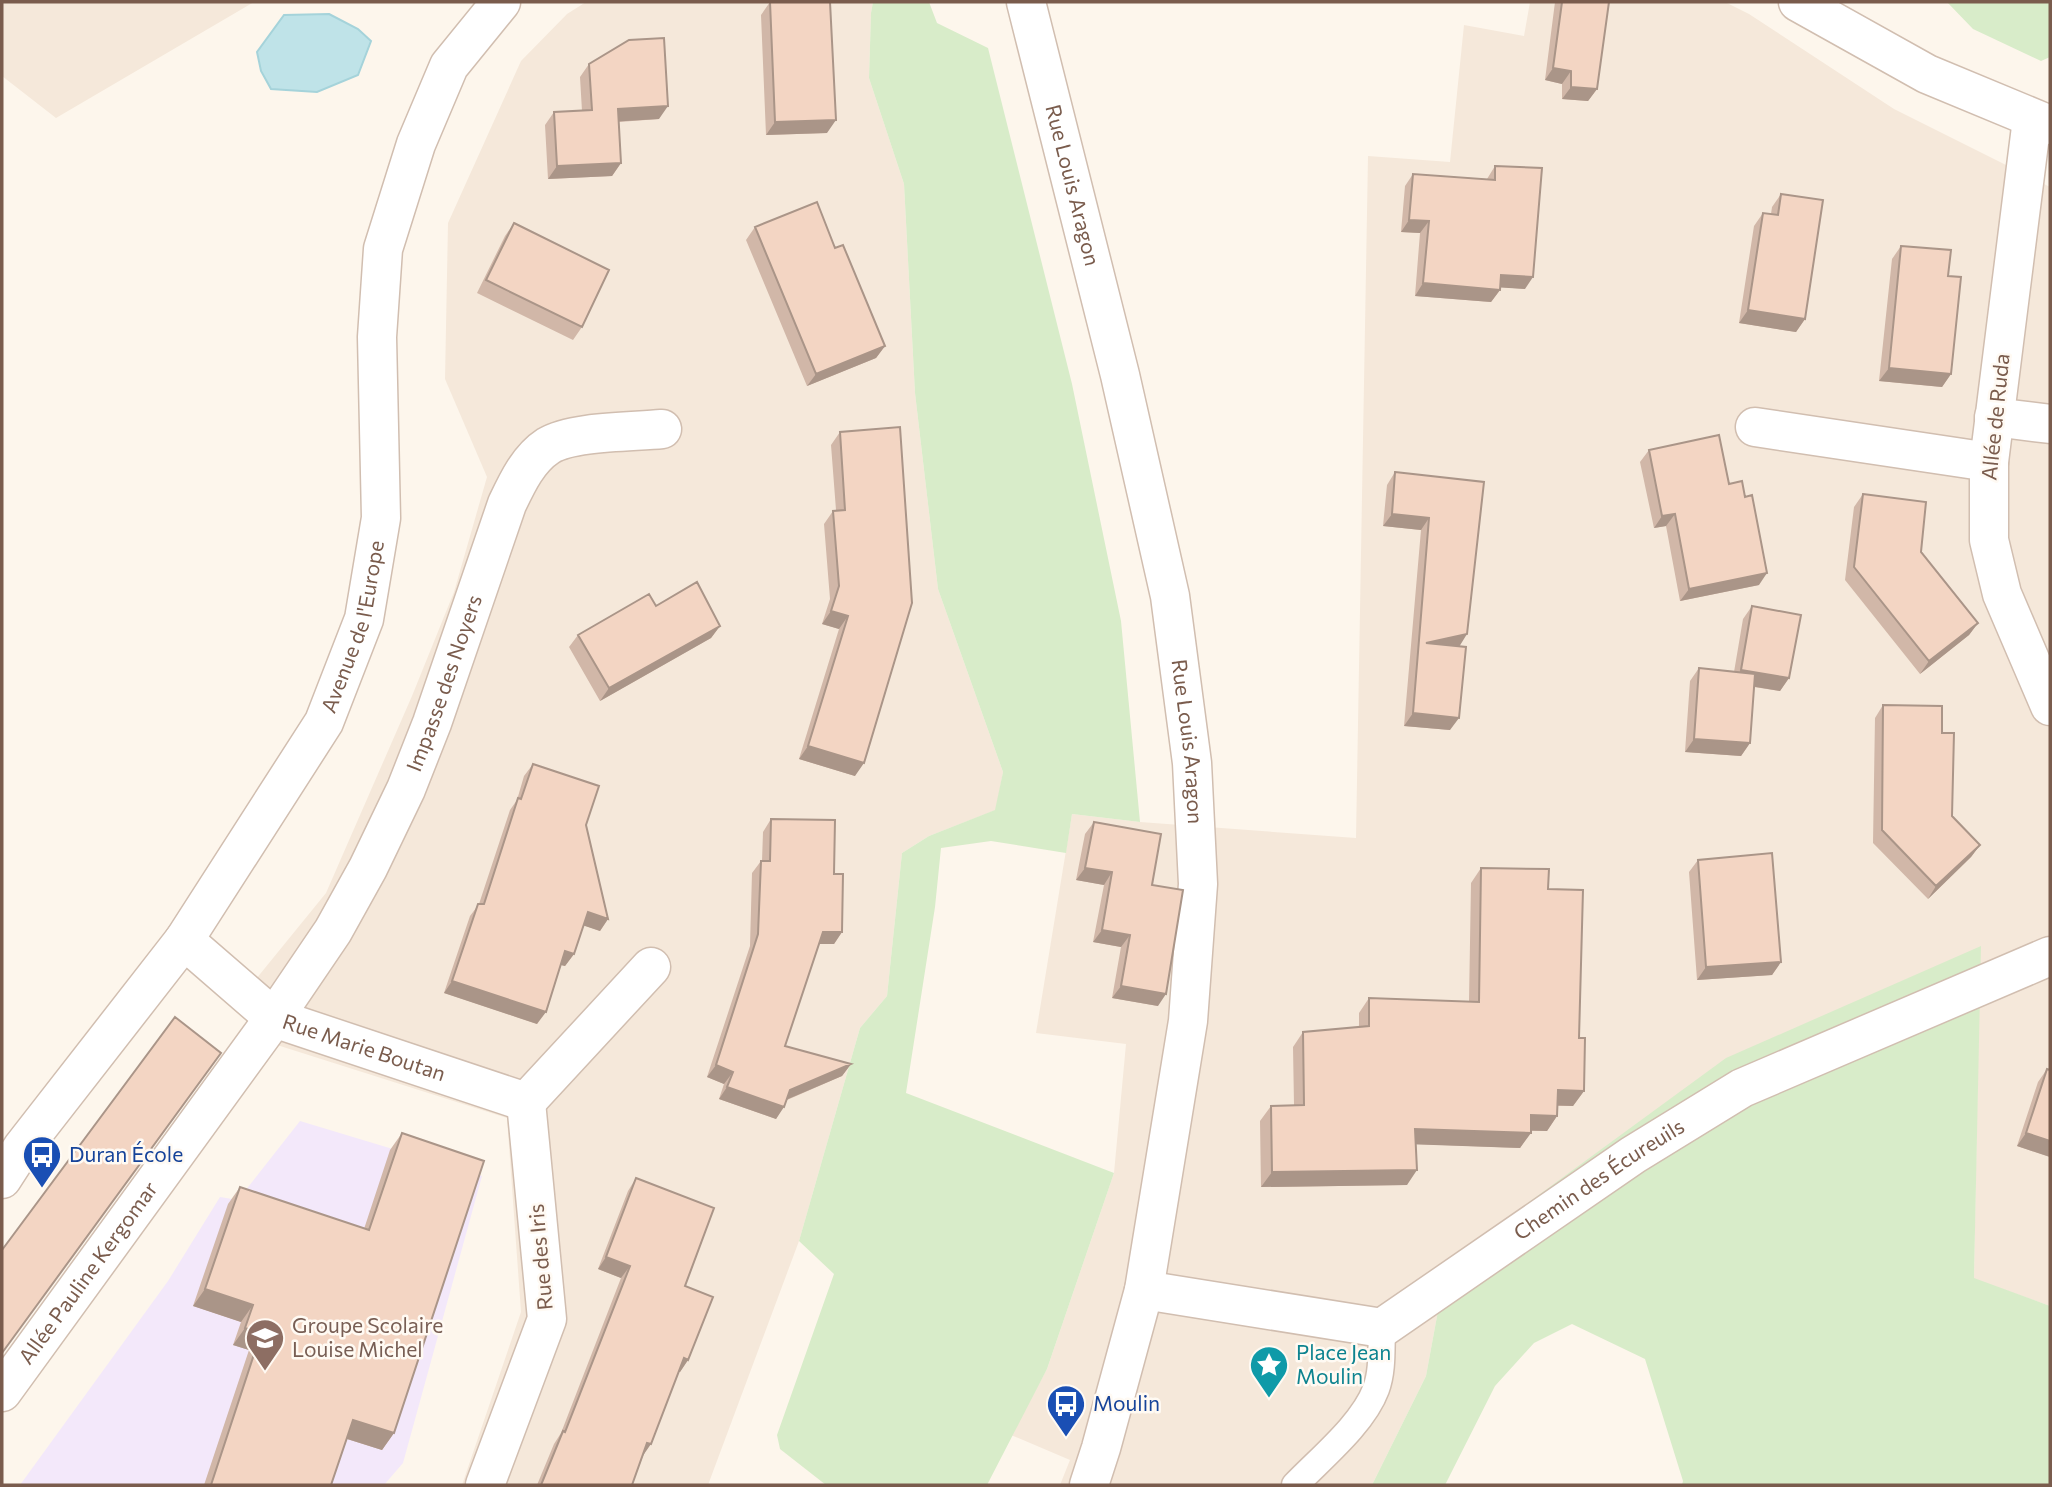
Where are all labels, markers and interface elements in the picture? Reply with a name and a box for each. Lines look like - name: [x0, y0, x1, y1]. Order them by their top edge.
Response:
- street label: Rue Louis Aragon: [1041, 102, 1106, 268]
- street label: Allée de Ruda: [1975, 352, 2014, 481]
- street label: Avenue de l'Europe: [315, 538, 388, 716]
- street label: Impasse des Noyers: [400, 591, 486, 775]
- street label: Rue Louis Aragon: [1167, 658, 1209, 825]
- street label: Rue Marie Boutan: [280, 1008, 449, 1085]
- street label: Chemin des Écureuils: [1508, 1113, 1688, 1245]
- bus stop icon: Duran École: [21, 1134, 63, 1189]
- place label: Duran École: [69, 1141, 183, 1166]
- street label: Allée Pauline Kergomar: [13, 1176, 162, 1368]
- street label: Rue des Iris: [522, 1203, 557, 1311]
- place label: Groupe Scolaire Louise Michel: [292, 1312, 443, 1361]
- school or university icon: Groupe Scolaire Louise Michel: [244, 1317, 286, 1372]
- place label: Place Jean Moulin: [1296, 1339, 1391, 1388]
- place icon: Place Jean Moulin: [1248, 1344, 1290, 1399]
- bus stop icon: Moulin: [1045, 1383, 1087, 1438]
- place label: Moulin: [1093, 1390, 1160, 1415]

